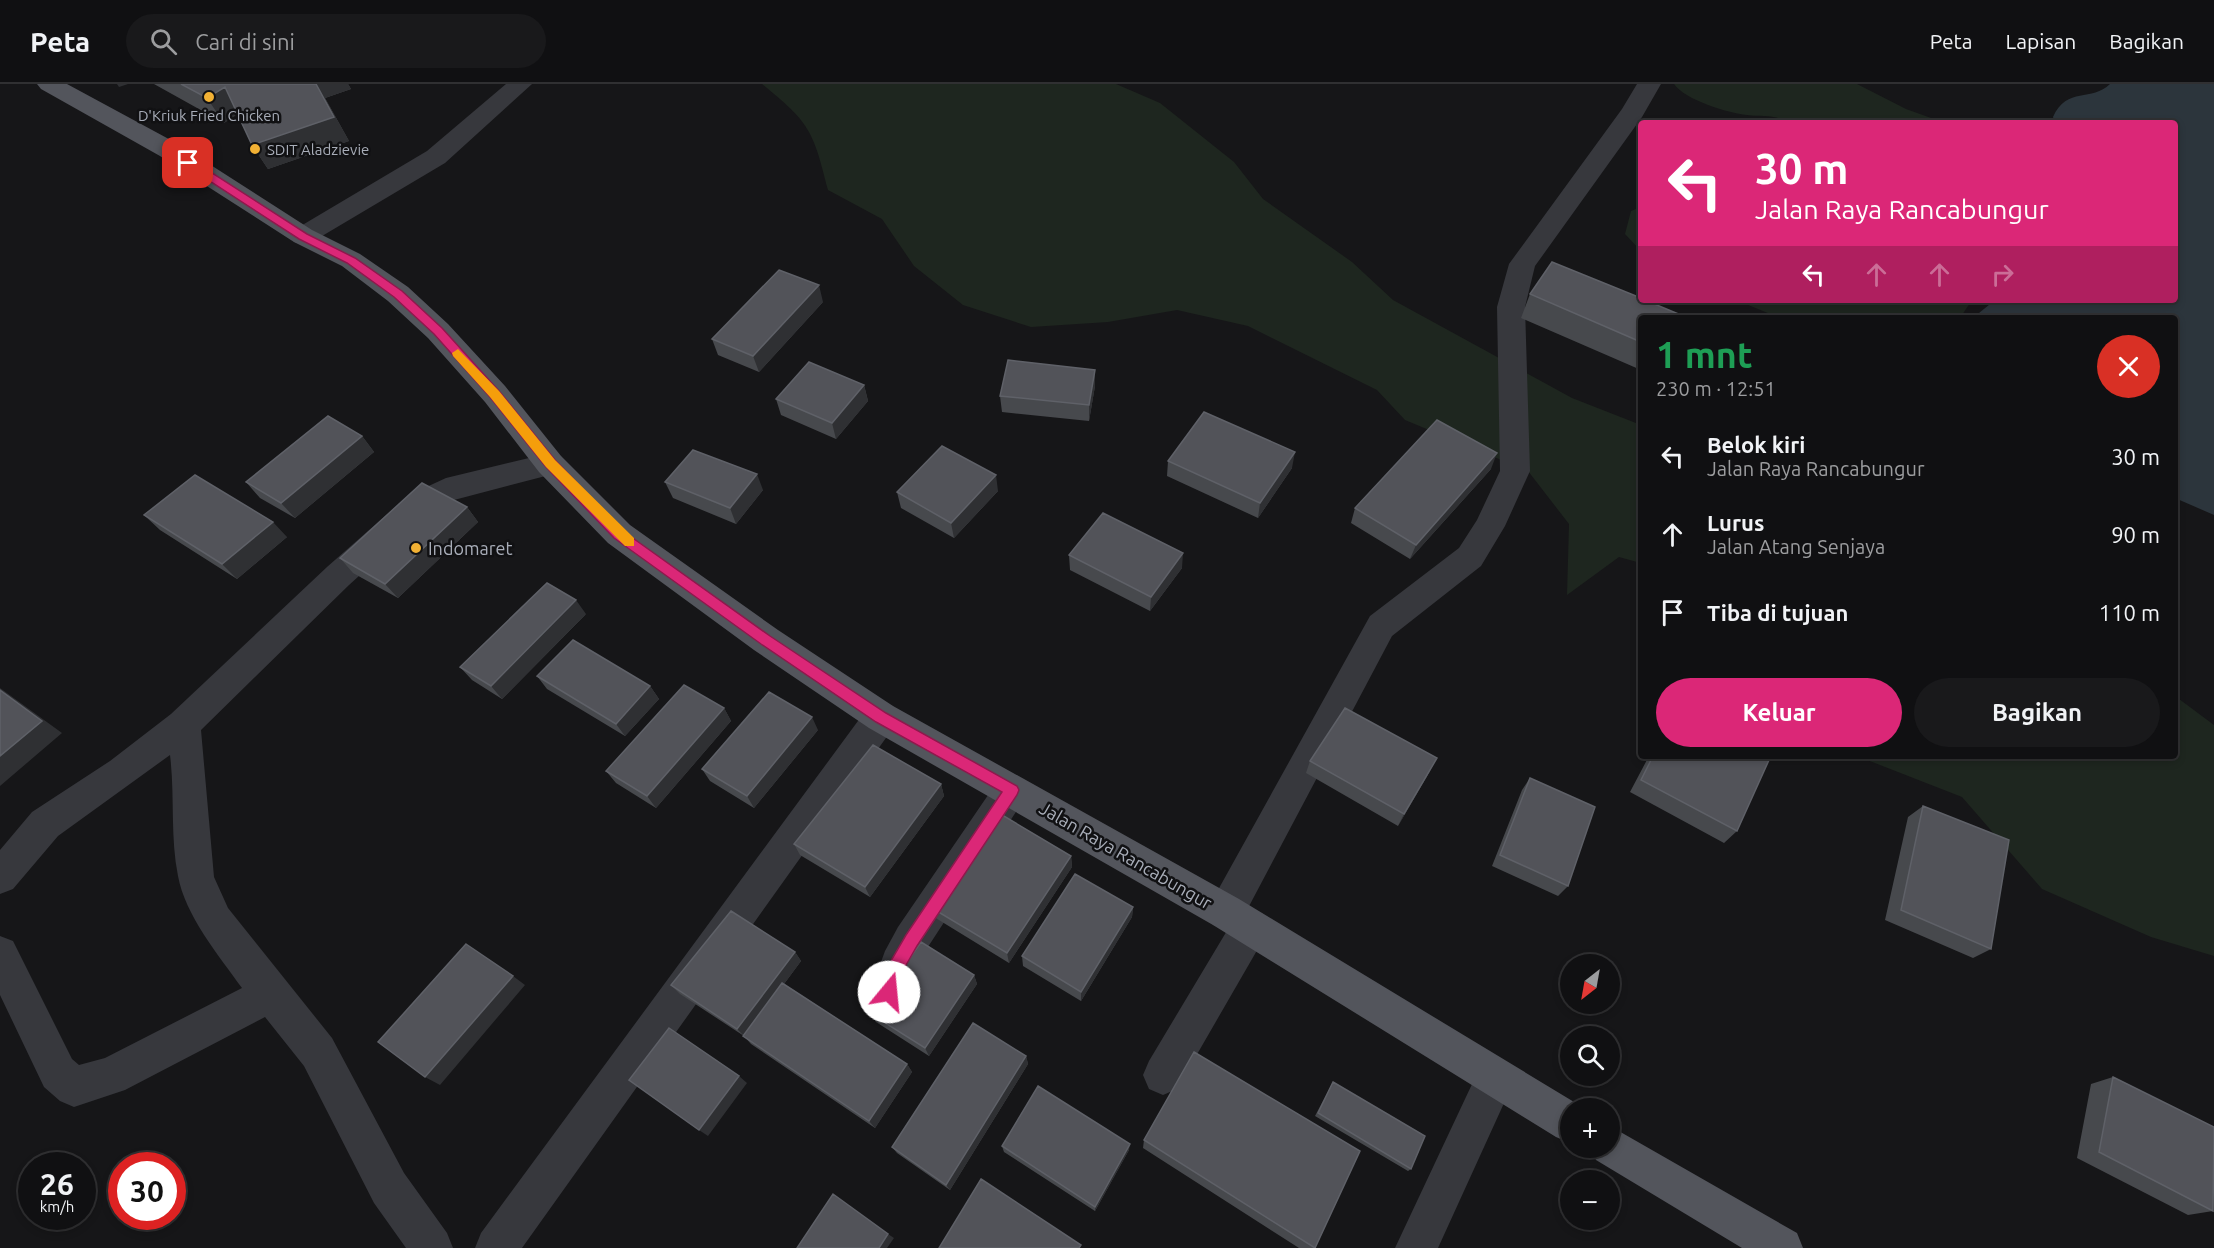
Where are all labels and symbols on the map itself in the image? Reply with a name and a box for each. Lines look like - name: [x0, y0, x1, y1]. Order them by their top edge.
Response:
- marker: D'Kriuk Fried Chicken: [202, 90, 216, 104]
- place label: D'Kriuk Fried Chicken: [138, 107, 280, 124]
- pin: [162, 137, 213, 188]
- place label: SDIT Aladzievie: [267, 141, 369, 158]
- marker: SDIT Aladzievie: [248, 142, 262, 156]
- place label: Indomaret: [428, 538, 513, 558]
- marker: Indomaret: [409, 541, 423, 555]
- street label: Jalan Raya Rancabungur: [1036, 797, 1216, 913]
- north arrow: [1560, 954, 1620, 1014]
- position arrow: [857, 960, 921, 1024]
- speed limit sign: 30: [108, 1152, 186, 1230]

